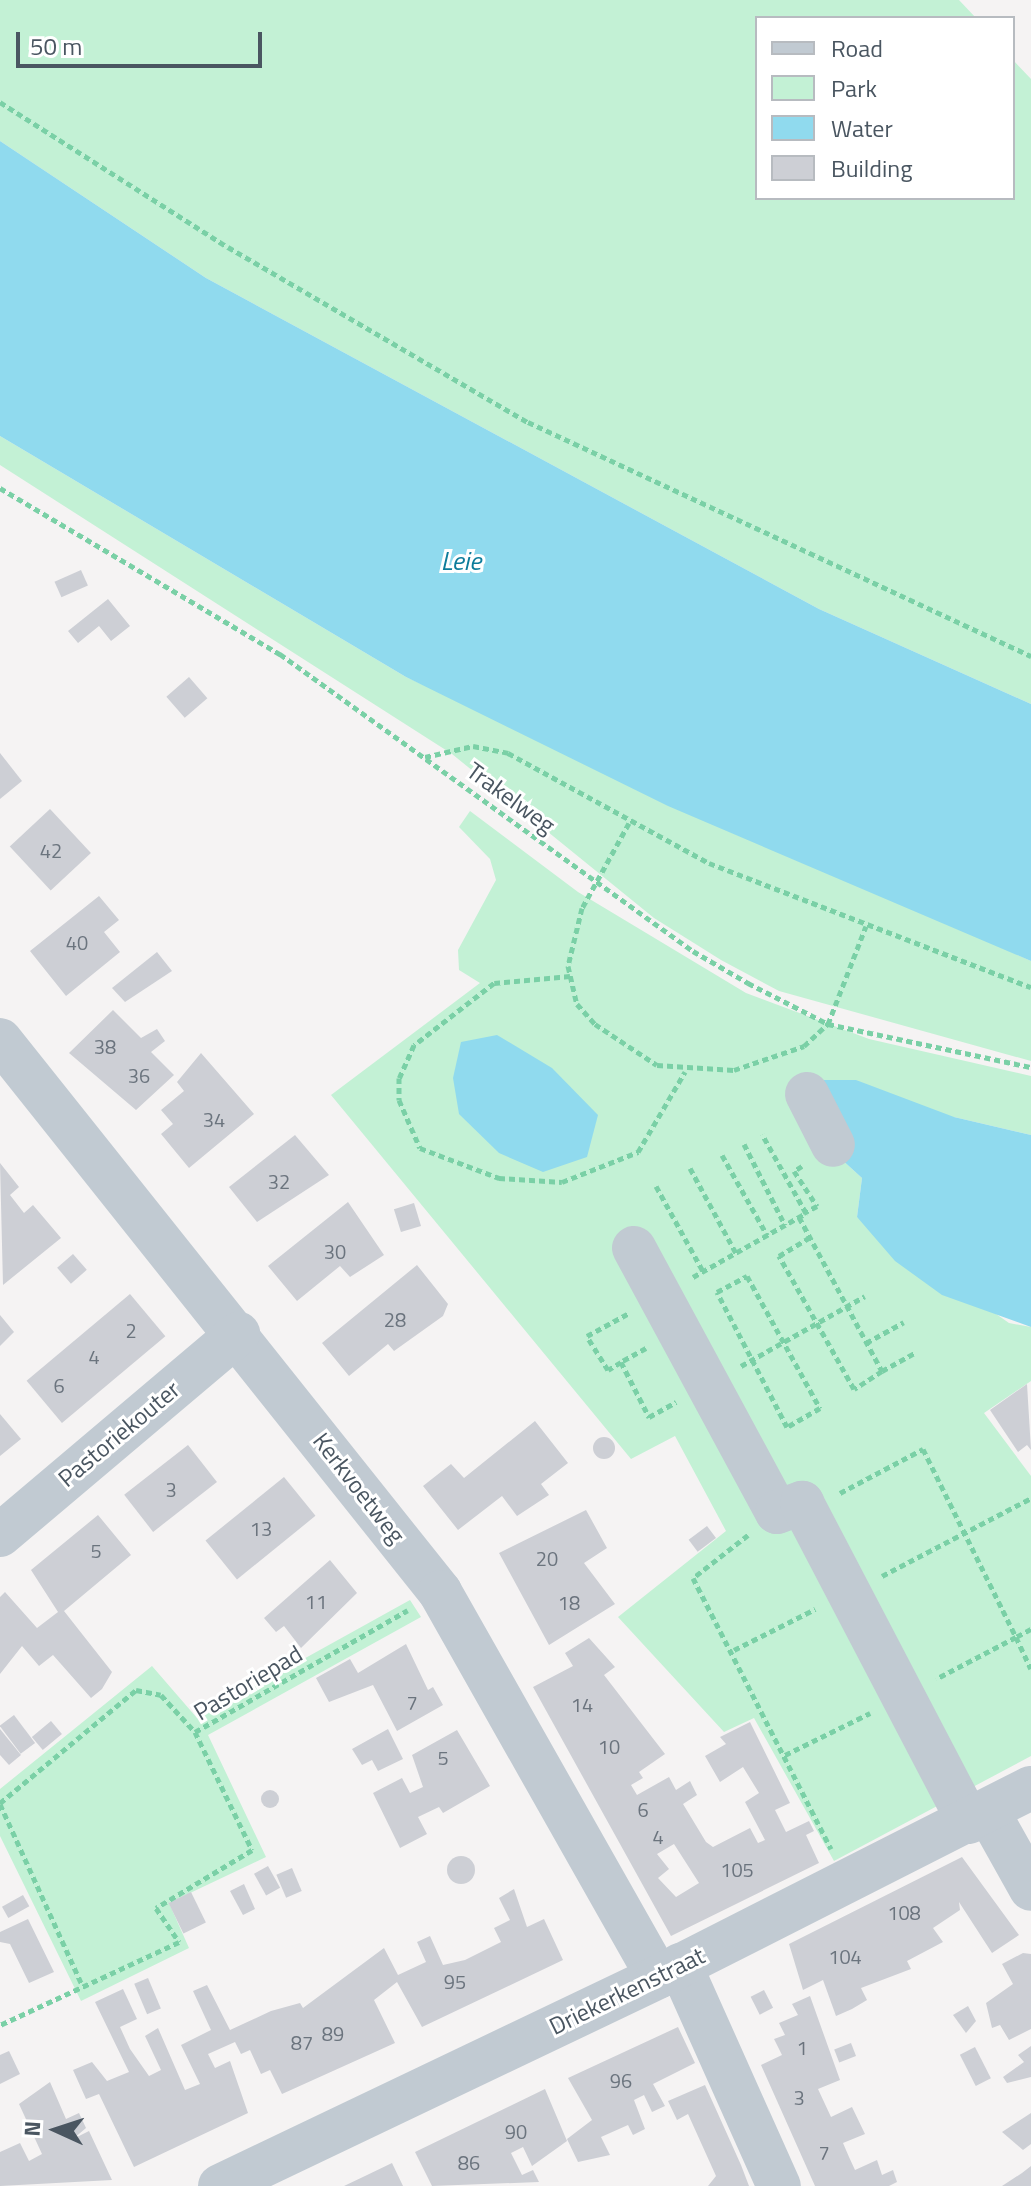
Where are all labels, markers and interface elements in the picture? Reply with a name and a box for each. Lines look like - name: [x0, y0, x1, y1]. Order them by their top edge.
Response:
- scale bar: [20, 16, 266, 66]
- legend: [755, 16, 1015, 200]
- text: 50 m: [30, 28, 82, 64]
- text: Road: [831, 30, 883, 66]
- text: Park: [831, 70, 877, 106]
- text: Water: [831, 110, 893, 146]
- text: Building: [831, 150, 913, 186]
- water label: Leie: [441, 545, 481, 577]
- street label: Trakelweg: [461, 756, 561, 840]
- house number: 42: [40, 838, 62, 862]
- house number: 40: [66, 930, 88, 954]
- house number: 38: [94, 1034, 116, 1058]
- house number: 36: [128, 1063, 150, 1087]
- house number: 34: [203, 1107, 225, 1131]
- house number: 32: [268, 1169, 290, 1193]
- house number: 30: [324, 1239, 346, 1263]
- house number: 28: [384, 1307, 406, 1331]
- house number: 2: [125, 1318, 137, 1342]
- house number: 4: [88, 1344, 100, 1368]
- house number: 6: [53, 1373, 65, 1397]
- street label: Pastoriekouter: [52, 1375, 186, 1493]
- street label: Kerkvoetweg: [307, 1427, 411, 1549]
- house number: 3: [165, 1477, 177, 1501]
- house number: 13: [250, 1516, 272, 1540]
- house number: 5: [90, 1538, 102, 1562]
- house number: 20: [536, 1546, 558, 1570]
- house number: 11: [305, 1589, 327, 1613]
- house number: 18: [558, 1590, 580, 1614]
- street label: Pastoriepad: [189, 1639, 307, 1727]
- house number: 7: [406, 1690, 418, 1714]
- house number: 14: [571, 1692, 593, 1716]
- house number: 10: [598, 1734, 620, 1758]
- house number: 5: [437, 1745, 449, 1769]
- house number: 6: [637, 1797, 649, 1821]
- house number: 4: [652, 1824, 664, 1848]
- house number: 105: [720, 1857, 754, 1881]
- house number: 108: [887, 1900, 921, 1924]
- street label: Driekerkenstraat: [545, 1941, 709, 2041]
- house number: 104: [828, 1944, 862, 1968]
- house number: 95: [444, 1969, 466, 1993]
- house number: 89: [322, 2021, 344, 2045]
- house number: 87: [291, 2030, 313, 2054]
- house number: 1: [796, 2035, 808, 2059]
- house number: 96: [610, 2068, 632, 2092]
- house number: 3: [793, 2085, 805, 2109]
- north arrow: [16, 2090, 96, 2170]
- house number: 90: [505, 2119, 527, 2143]
- text: N: [15, 2120, 49, 2137]
- house number: 7: [818, 2140, 830, 2164]
- house number: 86: [458, 2150, 480, 2174]

